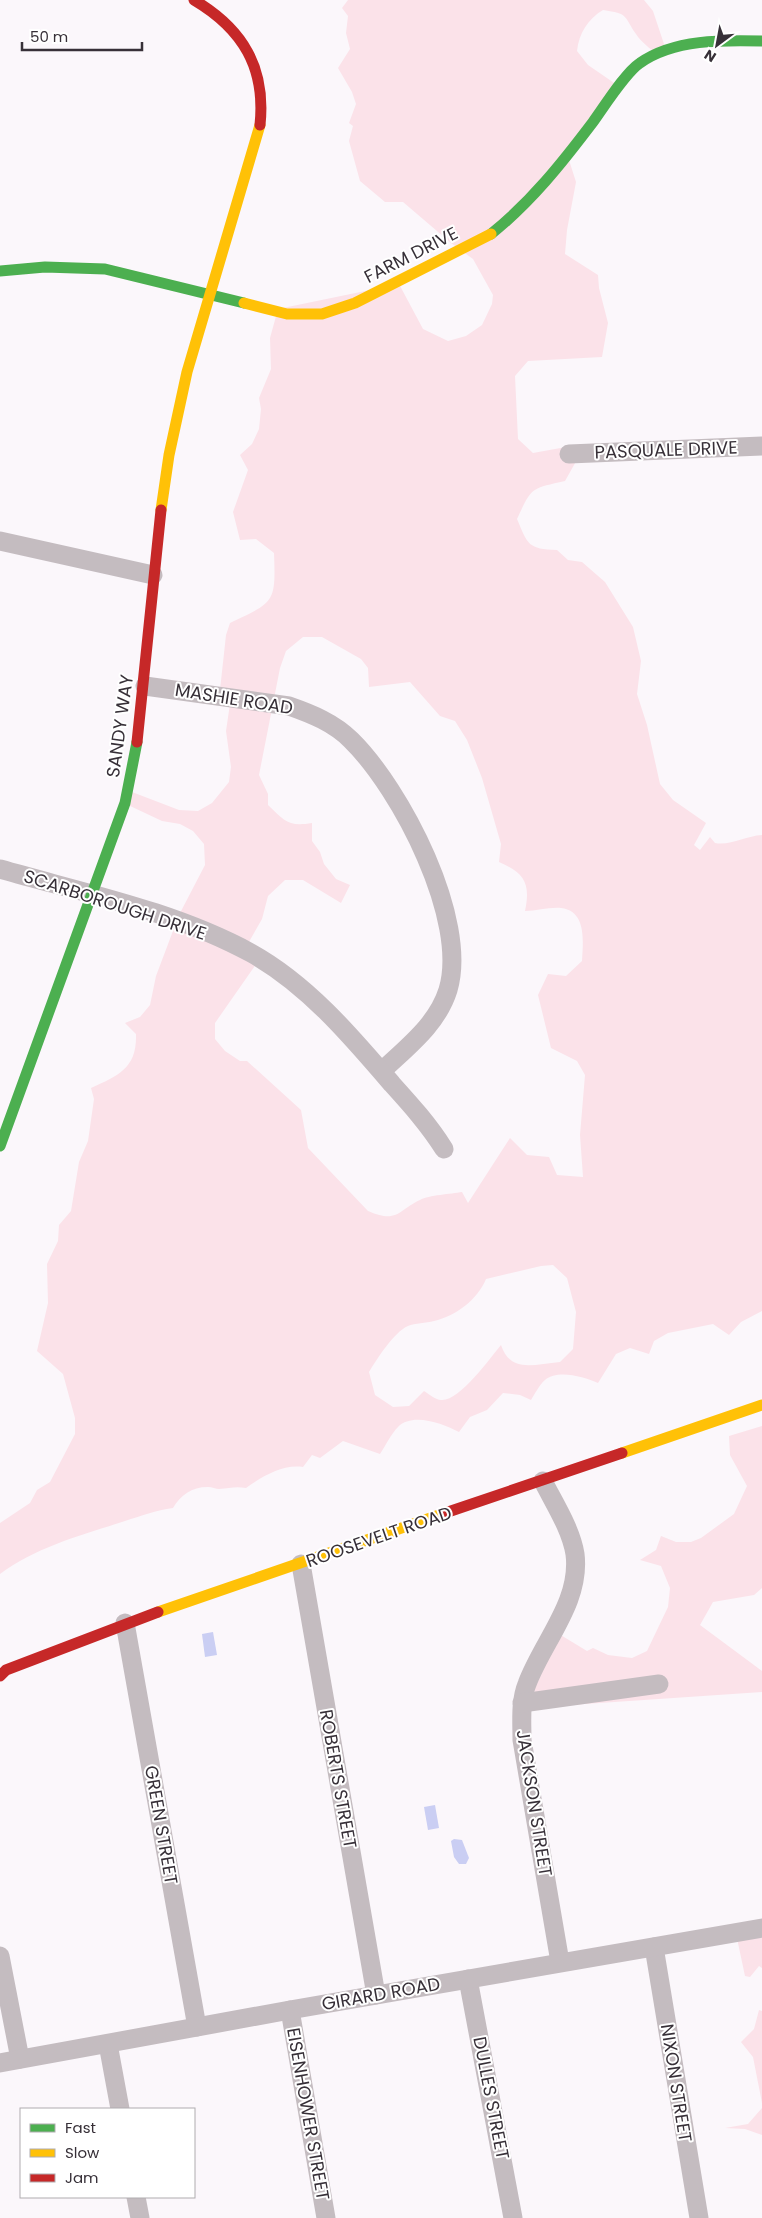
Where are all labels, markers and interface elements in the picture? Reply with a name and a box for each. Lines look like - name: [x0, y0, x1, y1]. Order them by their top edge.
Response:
- scale bar: [22, 20, 142, 52]
- north arrow: [692, 20, 742, 70]
- text: 50 m: [30, 26, 68, 47]
- text: N: [700, 45, 720, 67]
- street label: FARM DRIVE: [360, 220, 462, 289]
- street label: PASQUALE DRIVE: [594, 435, 738, 464]
- street label: SANDY WAY: [100, 672, 139, 779]
- street label: MASHIE ROAD: [173, 677, 295, 720]
- street label: SCARBOROUGH DRIVE: [21, 863, 210, 946]
- street label: ROOSEVELT ROAD: [303, 1500, 455, 1573]
- street label: ROBERTS STREET: [314, 1707, 363, 1851]
- street label: JACKSON STREET: [511, 1728, 558, 1878]
- street label: GREEN STREET: [139, 1763, 184, 1887]
- street label: GIRARD ROAD: [320, 1971, 442, 2016]
- street label: NIXON STREET: [655, 2022, 698, 2144]
- street label: EISENHOWER STREET: [281, 2026, 336, 2202]
- street label: DULLES STREET: [467, 2034, 516, 2162]
- legend: [20, 2108, 195, 2198]
- text: Fast: [65, 2117, 96, 2138]
- text: Slow: [65, 2142, 100, 2163]
- text: Jam: [65, 2167, 99, 2188]

